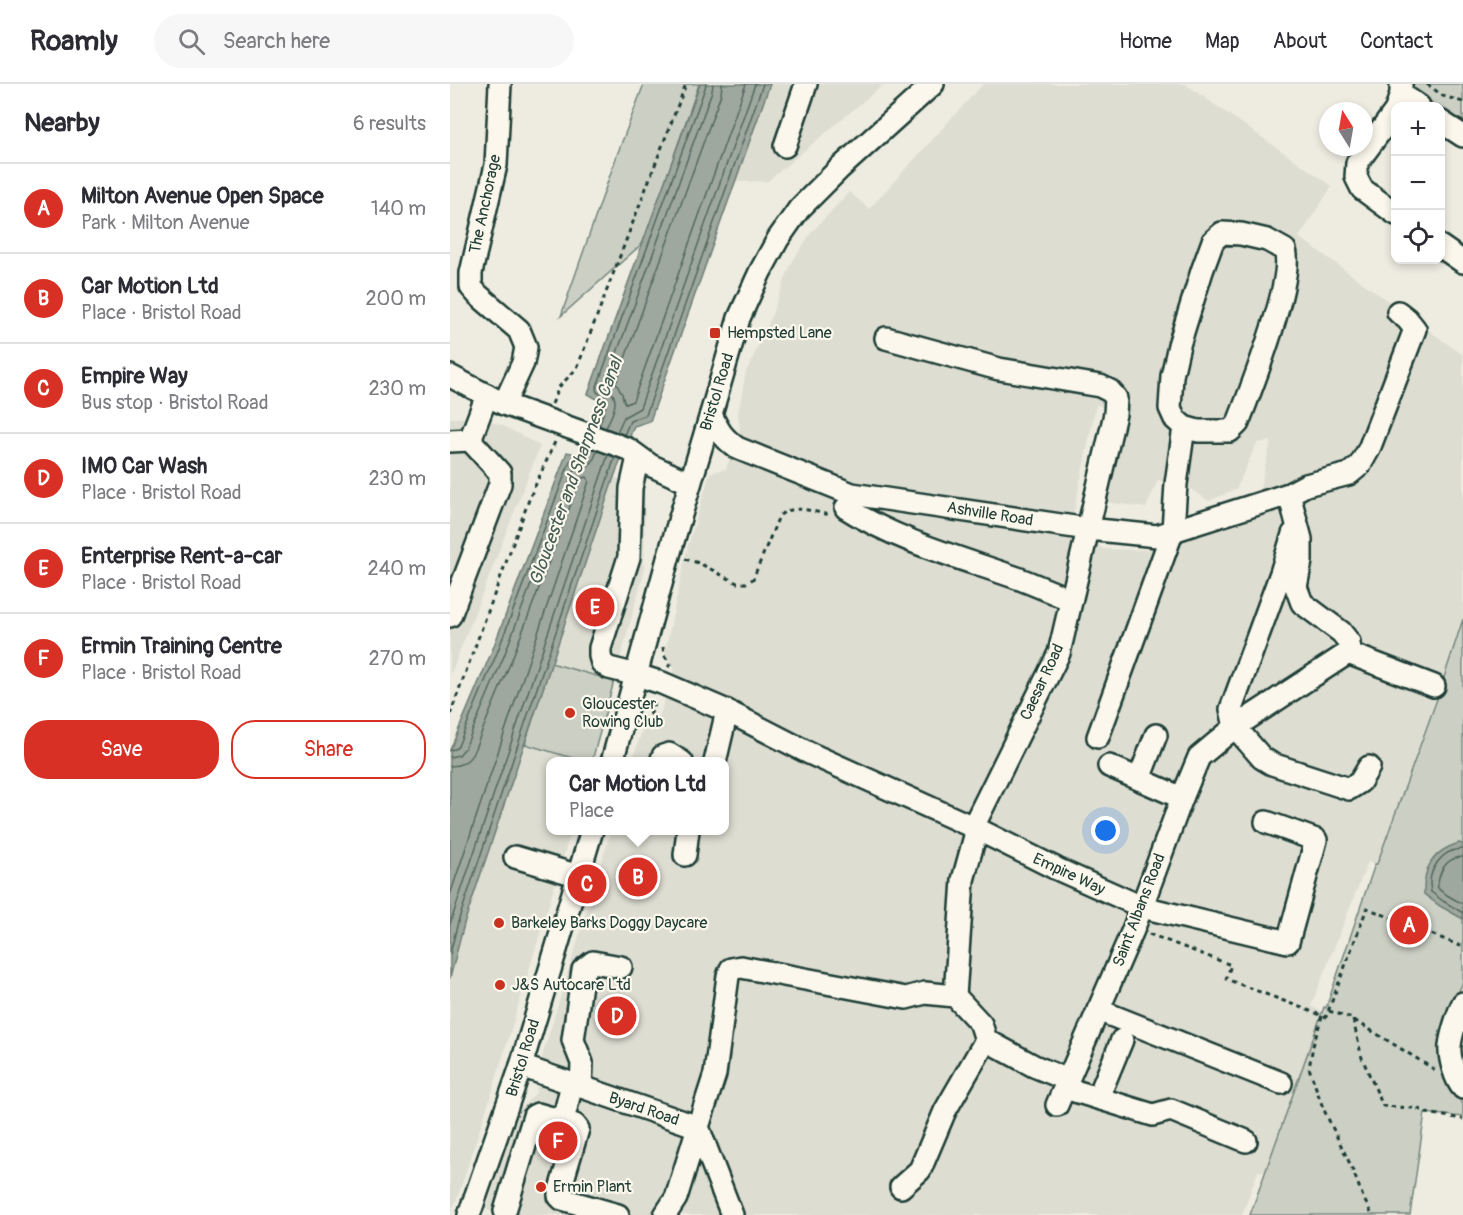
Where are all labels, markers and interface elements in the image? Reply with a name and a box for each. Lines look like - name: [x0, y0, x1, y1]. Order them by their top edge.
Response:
- search box: [154, 14, 574, 68]
- text: Roamly: [30, 24, 118, 59]
- icon: search: [175, 25, 208, 58]
- text: Search here: [223, 27, 330, 55]
- text: Home: [1119, 28, 1172, 55]
- text: Map: [1205, 28, 1240, 55]
- text: About: [1273, 28, 1327, 55]
- text: Contact: [1360, 28, 1433, 55]
- north arrow: [1319, 102, 1373, 156]
- map controls: [1391, 102, 1445, 264]
- button: +: [1391, 102, 1445, 156]
- text: Nearby: [24, 107, 100, 139]
- text: 6 results: [353, 111, 426, 136]
- street label: The Anchorage: [465, 153, 505, 255]
- button: −: [1391, 156, 1445, 210]
- text: Milton Avenue Open Space: [81, 182, 324, 210]
- text: A: [37, 196, 50, 221]
- text: 140 m: [371, 196, 426, 221]
- text: Park · Milton Avenue: [81, 210, 250, 235]
- button: locate: [1391, 210, 1445, 264]
- text: Car Motion Ltd: [81, 272, 219, 300]
- text: B: [38, 286, 49, 311]
- text: 200 m: [365, 286, 426, 311]
- text: Place · Bristol Road: [81, 300, 242, 325]
- place label: Hempsted Lane: [727, 323, 832, 343]
- marker: Hempsted Lane: [708, 326, 722, 340]
- street label: Bristol Road: [696, 351, 738, 433]
- water label: Gloucester and Sharpness Canal: [524, 352, 629, 588]
- text: Empire Way: [81, 362, 188, 390]
- text: C: [37, 376, 50, 401]
- text: 230 m: [369, 376, 426, 401]
- text: Bus stop · Bristol Road: [81, 390, 268, 415]
- text: IMO Car Wash: [81, 452, 207, 480]
- text: D: [37, 466, 50, 491]
- text: 230 m: [369, 466, 426, 491]
- text: Place · Bristol Road: [81, 480, 242, 505]
- street label: Ashville Road: [945, 497, 1035, 531]
- text: Enterprise Rent-a-car: [81, 542, 282, 570]
- text: E: [38, 556, 49, 581]
- text: 240 m: [367, 556, 426, 581]
- text: Place · Bristol Road: [81, 570, 242, 595]
- pin: E: [576, 584, 614, 630]
- text: Ermin Training Centre: [81, 632, 282, 660]
- street label: Caesar Road: [1016, 641, 1068, 723]
- text: F: [37, 646, 50, 671]
- text: 270 m: [368, 646, 426, 671]
- text: Place · Bristol Road: [81, 660, 242, 685]
- place label: Gloucester Rowing Club: [582, 694, 663, 732]
- marker: Gloucester Rowing Club: [563, 706, 577, 720]
- button: Save: [24, 720, 219, 779]
- button: Share: [231, 720, 426, 779]
- popup: [546, 757, 729, 835]
- text: Car Motion Ltd: [569, 770, 706, 798]
- text: Place: [569, 798, 614, 823]
- your location: [1091, 816, 1120, 845]
- street label: Empire Way: [1030, 849, 1109, 900]
- street label: Saint Albans Road: [1108, 851, 1170, 969]
- pin: B: [618, 854, 657, 900]
- pin: C: [568, 862, 606, 906]
- pin: A: [1390, 902, 1428, 948]
- place label: Barkeley Barks Doggy Daycare: [511, 913, 708, 933]
- marker: Barkeley Barks Doggy Daycare: [492, 916, 506, 930]
- place label: J&S Autocare Ltd: [512, 975, 631, 995]
- marker: J&S Autocare Ltd: [493, 978, 507, 992]
- pin: D: [598, 994, 636, 1038]
- street label: Bristol Road: [502, 1017, 544, 1099]
- street label: Byard Road: [606, 1088, 682, 1130]
- pin: F: [538, 1118, 578, 1164]
- place label: Ermin Plant: [553, 1177, 632, 1197]
- marker: Ermin Plant: [534, 1180, 548, 1194]

